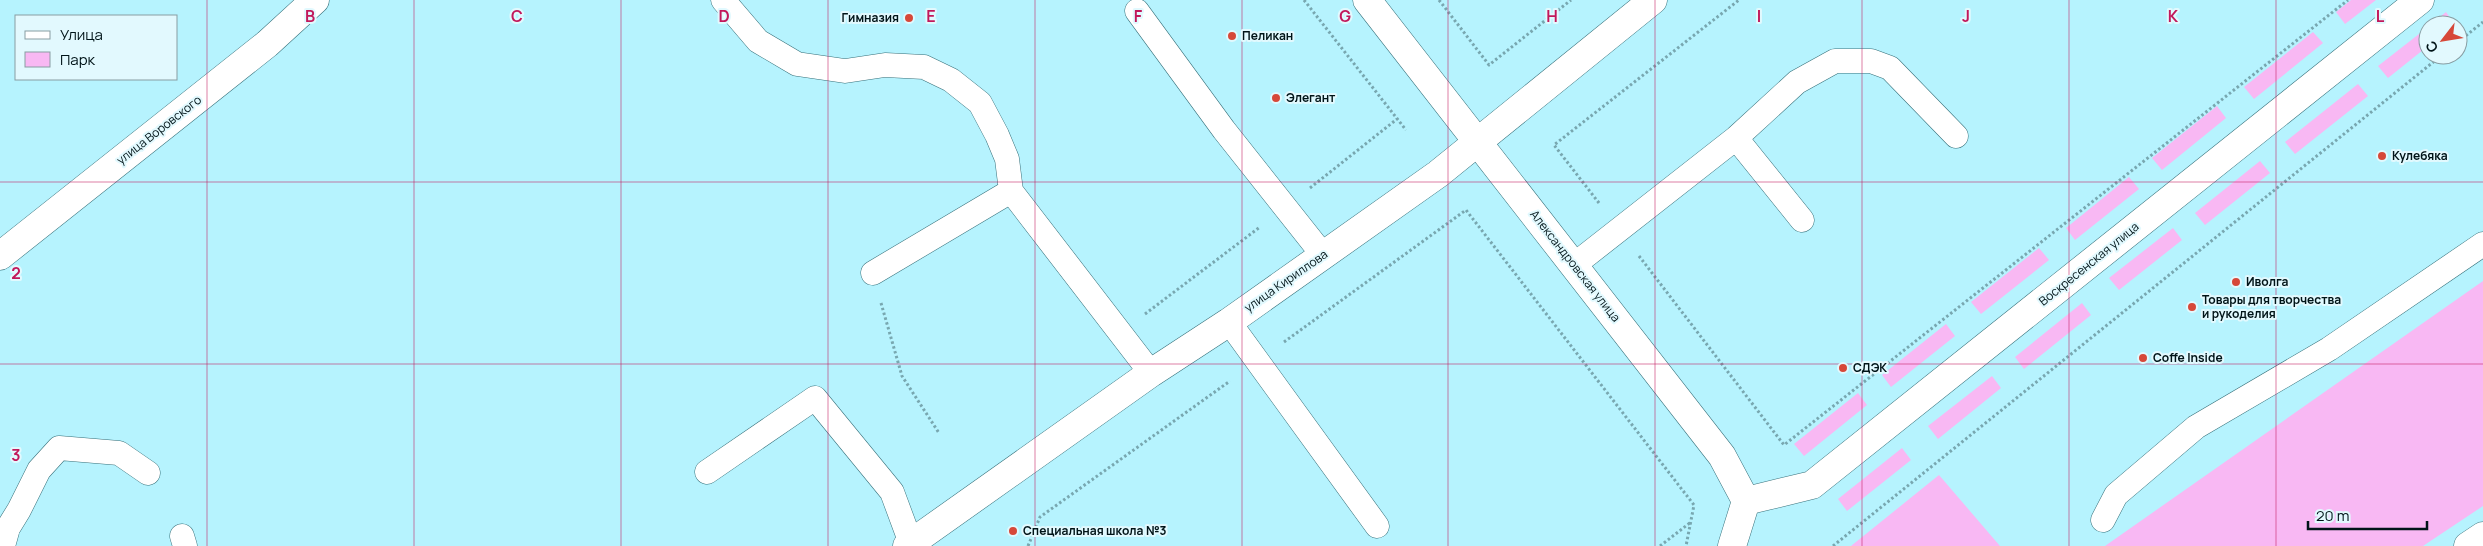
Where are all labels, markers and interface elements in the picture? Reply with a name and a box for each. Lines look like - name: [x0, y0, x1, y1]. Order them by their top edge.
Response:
- text: B: [305, 5, 315, 27]
- text: C: [511, 5, 523, 27]
- text: D: [718, 5, 730, 27]
- text: E: [926, 5, 936, 27]
- text: F: [1134, 5, 1143, 27]
- text: G: [1339, 5, 1351, 27]
- text: H: [1546, 5, 1558, 27]
- text: I: [1757, 5, 1761, 27]
- text: J: [1962, 5, 1970, 27]
- text: K: [2168, 5, 2179, 27]
- text: L: [2376, 5, 2385, 27]
- place label: Гимназия: [842, 9, 899, 26]
- marker: Гимназия: [903, 12, 915, 24]
- legend: [15, 15, 178, 80]
- north arrow: [2418, 15, 2468, 65]
- text: Улица: [60, 24, 103, 45]
- place label: Пеликан: [1242, 27, 1293, 44]
- marker: Пеликан: [1226, 30, 1238, 42]
- text: С: [2421, 38, 2442, 56]
- text: Парк: [60, 49, 96, 70]
- place label: Элегант: [1286, 89, 1336, 106]
- street label: улица Воровского: [113, 91, 205, 168]
- marker: Элегант: [1270, 92, 1282, 104]
- place label: Кулебяка: [2392, 147, 2448, 164]
- marker: Кулебяка: [2376, 150, 2388, 162]
- street label: Александровская улица: [1526, 206, 1624, 325]
- street label: Воскресенская улица: [2035, 218, 2142, 309]
- street label: улица Кириллова: [1241, 245, 1331, 316]
- text: 2: [11, 262, 21, 284]
- place label: Иволга: [2246, 273, 2289, 290]
- marker: Иволга: [2230, 276, 2242, 288]
- place label: Товары для творчества и рукоделия: [2202, 291, 2341, 322]
- marker: Товары для творчества и рукоделия: [2186, 301, 2198, 313]
- place label: Coffe Inside: [2153, 349, 2223, 366]
- marker: Coffe Inside: [2137, 352, 2149, 364]
- place label: СДЭК: [1853, 359, 1887, 376]
- marker: СДЭК: [1837, 362, 1849, 374]
- text: 3: [11, 444, 21, 466]
- scale bar: [2308, 498, 2427, 530]
- text: 20 m: [2316, 505, 2349, 526]
- place label: Специальная школа №3: [1023, 522, 1166, 539]
- marker: Специальная школа №3: [1007, 525, 1019, 537]

